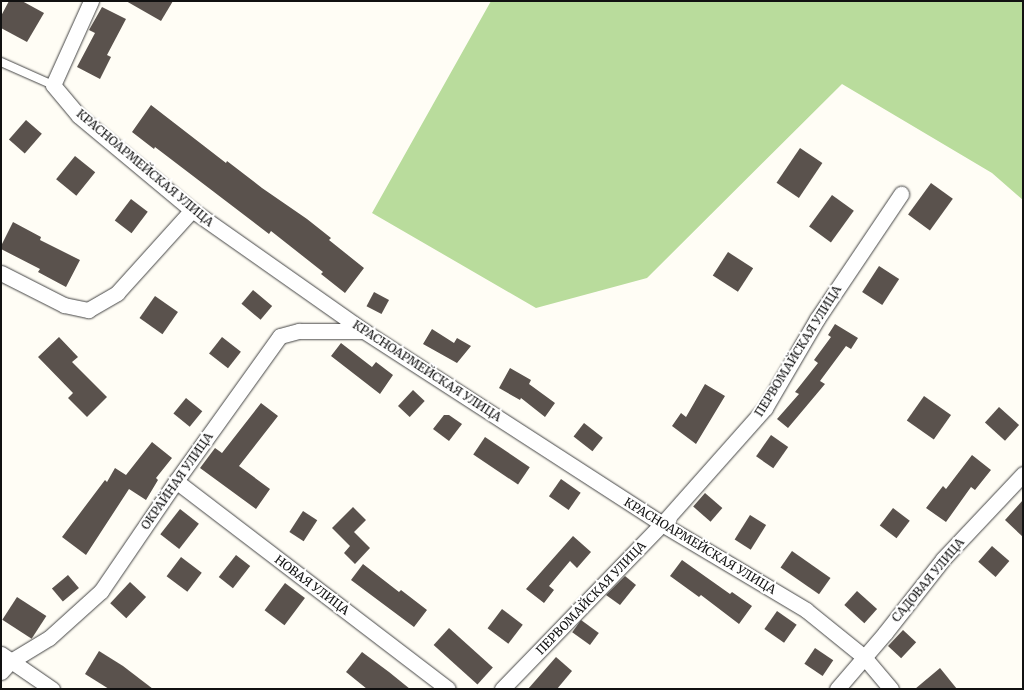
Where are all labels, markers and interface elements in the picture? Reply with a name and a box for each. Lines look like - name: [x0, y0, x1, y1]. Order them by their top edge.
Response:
- street label: КРАСНОАРМЕЙСКАЯ УЛИЦА: [74, 106, 216, 230]
- street label: ПЕРВОМАЙСКАЯ УЛИЦА: [752, 283, 844, 419]
- street label: КРАСНОАРМЕЙСКАЯ УЛИЦА: [350, 317, 504, 425]
- street label: ОКРАЙНАЯ УЛИЦА: [138, 430, 216, 532]
- street label: КРАСНОАРМЕЙСКАЯ УЛИЦА: [622, 495, 778, 597]
- street label: САДОВАЯ УЛИЦА: [889, 535, 967, 625]
- street label: ПЕРВОМАЙСКАЯ УЛИЦА: [533, 538, 649, 658]
- street label: НОВАЯ УЛИЦА: [272, 552, 352, 618]

